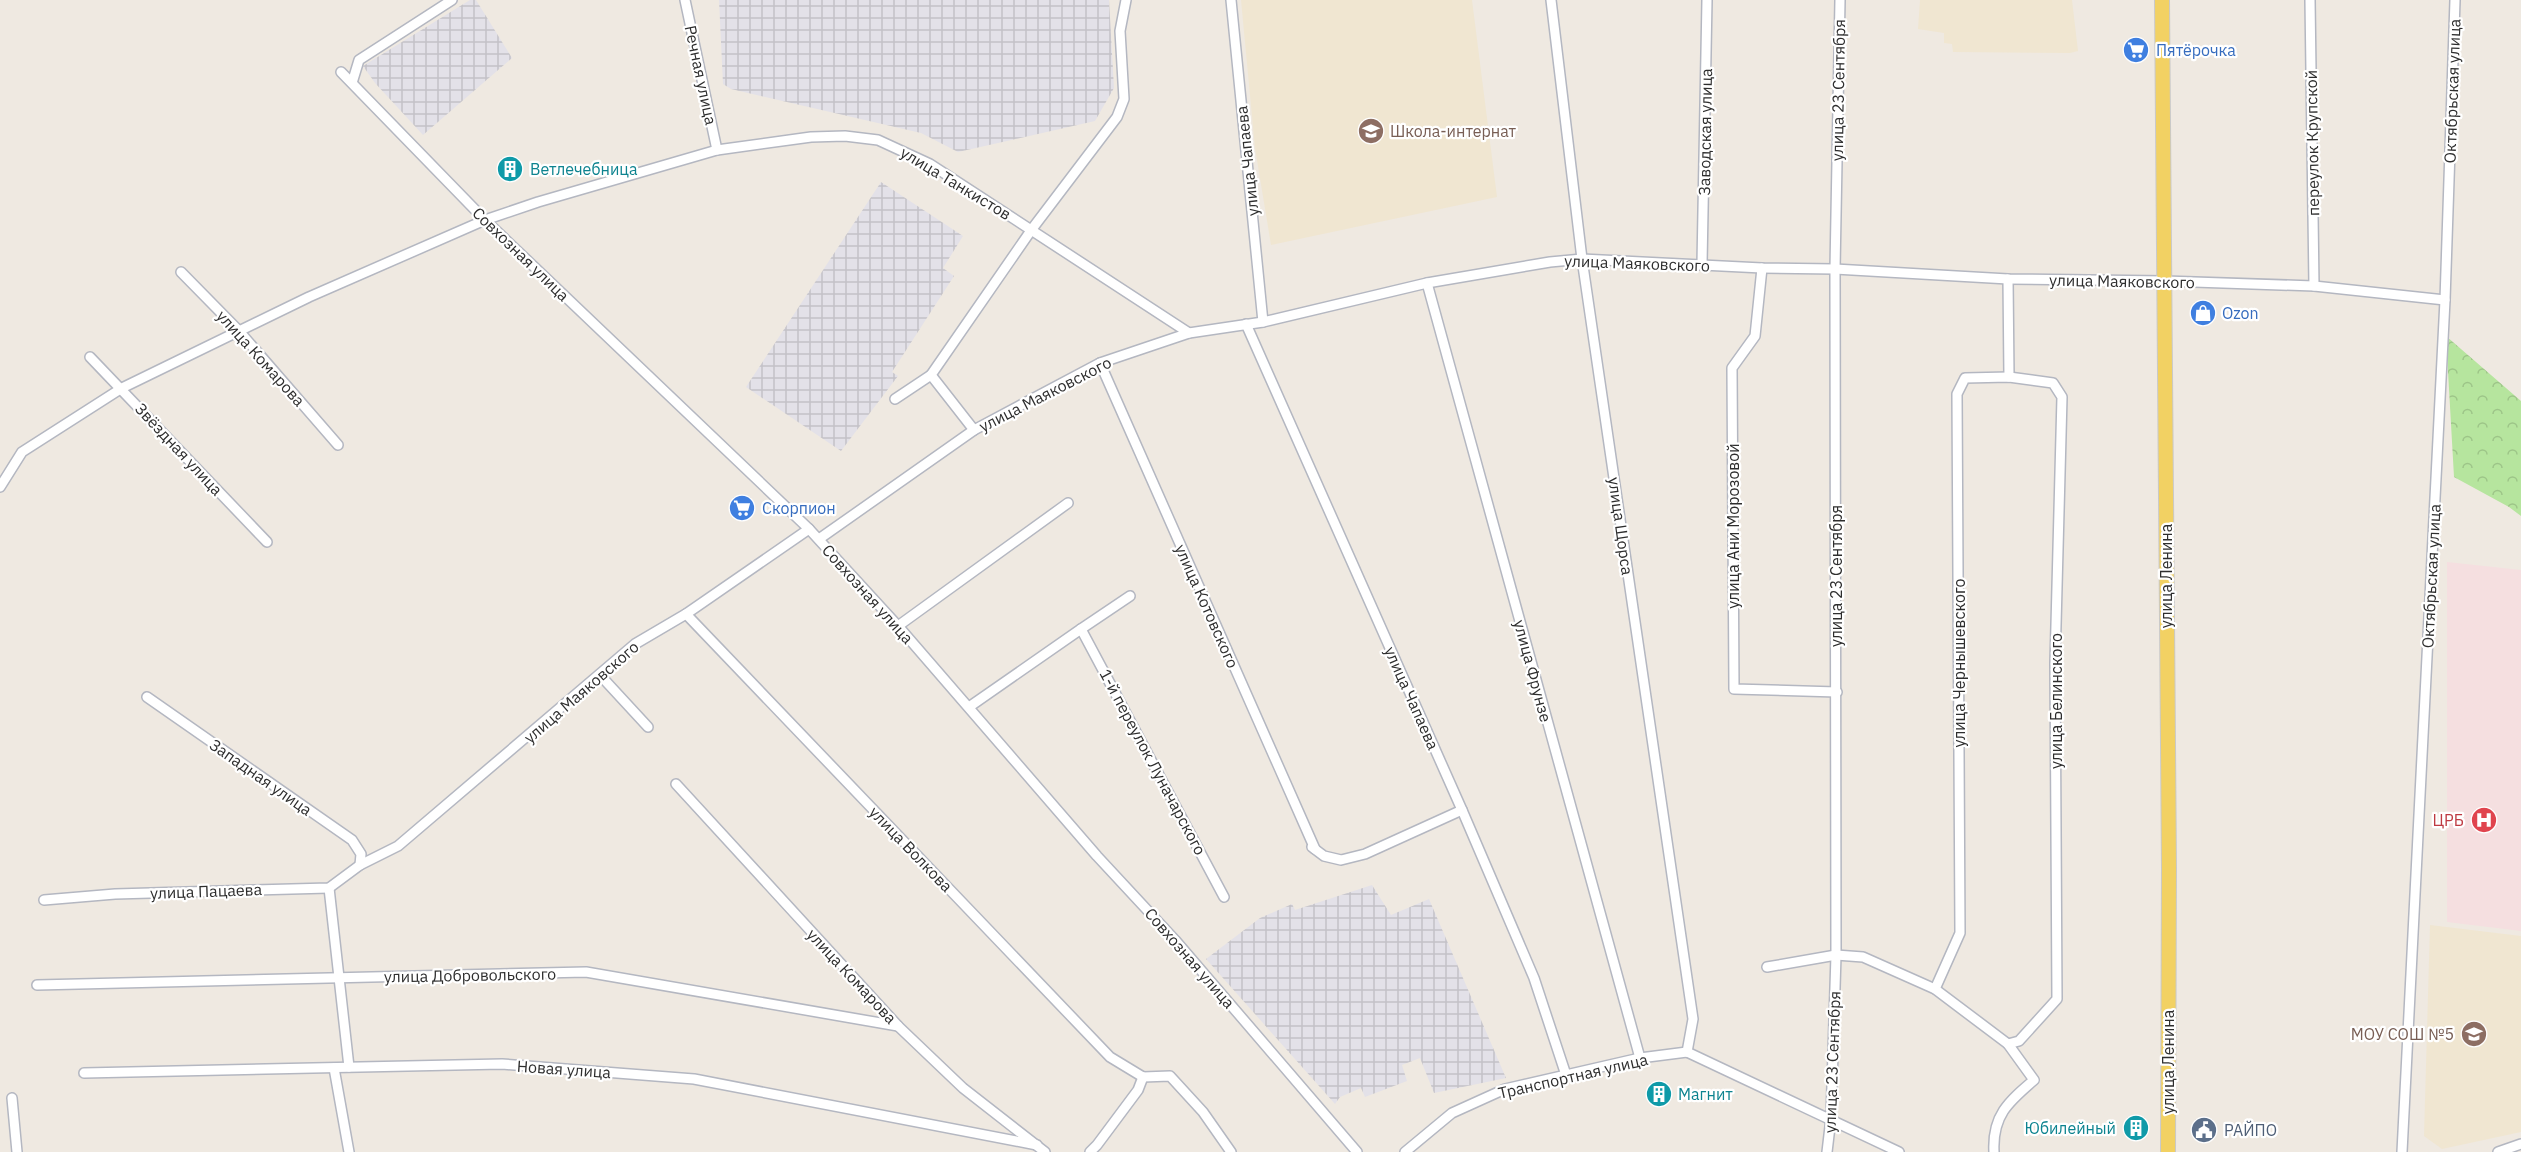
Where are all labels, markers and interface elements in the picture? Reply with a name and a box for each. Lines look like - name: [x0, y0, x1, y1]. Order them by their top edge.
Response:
- street label: Октябрьская улица: [2439, 18, 2465, 164]
- street label: улица 23 Сентября: [1827, 19, 1849, 161]
- street label: Речная улица: [681, 23, 721, 127]
- supermarket icon: Пятёрочка: [2121, 35, 2151, 65]
- place label: Пятёрочка: [2156, 40, 2236, 60]
- street label: Заводская улица: [1694, 68, 1716, 196]
- street label: переулок Крупской: [2301, 70, 2323, 216]
- street label: улица Чапаева: [1231, 104, 1263, 217]
- school or university icon: Школа-интернат: [1356, 116, 1386, 146]
- place label: Школа-интернат: [1390, 121, 1516, 141]
- street label: улица Танкистов: [897, 142, 1015, 224]
- building icon: Ветлечебница: [495, 154, 525, 184]
- place label: Ветлечебница: [530, 159, 638, 179]
- street label: Совхозная улица: [468, 203, 574, 306]
- street label: улица Маяковского: [1564, 250, 1710, 276]
- street label: улица Маяковского: [2049, 270, 2195, 292]
- shop icon: Ozon: [2188, 298, 2218, 328]
- place label: Ozon: [2222, 303, 2259, 323]
- street label: улица Комарова: [213, 306, 310, 411]
- street label: улица Маяковского: [976, 352, 1115, 436]
- street label: Звёздная улица: [131, 399, 227, 500]
- street label: улица Ани Морозовой: [1723, 443, 1743, 609]
- street label: улица Щорса: [1604, 476, 1638, 577]
- supermarket icon: Скорпион: [727, 493, 757, 523]
- place label: Скорпион: [762, 498, 836, 518]
- street label: Октябрьская улица: [2417, 503, 2445, 649]
- street label: улица 23 Сентября: [1826, 505, 1846, 647]
- street label: улица Ленина: [2156, 523, 2176, 628]
- street label: Совхозная улица: [818, 540, 918, 648]
- street label: улица Котовского: [1171, 541, 1243, 671]
- street label: улица Чернышевского: [1949, 578, 1969, 748]
- street label: улица Фрунзе: [1510, 618, 1556, 725]
- street label: улица Белинского: [2046, 633, 2066, 769]
- street label: улица Маяковского: [519, 637, 643, 747]
- street label: улица Чапаева: [1380, 643, 1444, 753]
- street label: 1-й переулок Луначарского: [1095, 666, 1211, 858]
- street label: Западная улица: [206, 734, 316, 820]
- street label: улица Волкова: [865, 802, 957, 896]
- hospital icon: ЦРБ: [2469, 805, 2499, 835]
- place label: ЦРБ: [2432, 810, 2464, 830]
- street label: улица Пацаева: [150, 879, 263, 903]
- street label: Совхозная улица: [1141, 904, 1239, 1013]
- street label: улица Комарова: [803, 924, 901, 1028]
- street label: улица Добровольского: [384, 963, 556, 987]
- street label: улица 23 Сентября: [1820, 991, 1844, 1133]
- street label: улица Ленина: [2158, 1009, 2178, 1114]
- school or university icon: МОУ СОШ №5: [2459, 1019, 2489, 1049]
- place label: МОУ СОШ №5: [2351, 1024, 2454, 1044]
- street label: Транспортная улица: [1496, 1049, 1650, 1103]
- street label: Новая улица: [516, 1056, 612, 1082]
- building icon: Магнит: [1644, 1079, 1674, 1109]
- place label: Магнит: [1678, 1084, 1733, 1104]
- building icon: Юбилейный: [2121, 1113, 2151, 1143]
- public building icon: РАЙПО: [2189, 1115, 2219, 1145]
- place label: Юбилейный: [2025, 1118, 2116, 1138]
- place label: РАЙПО: [2224, 1120, 2277, 1140]

